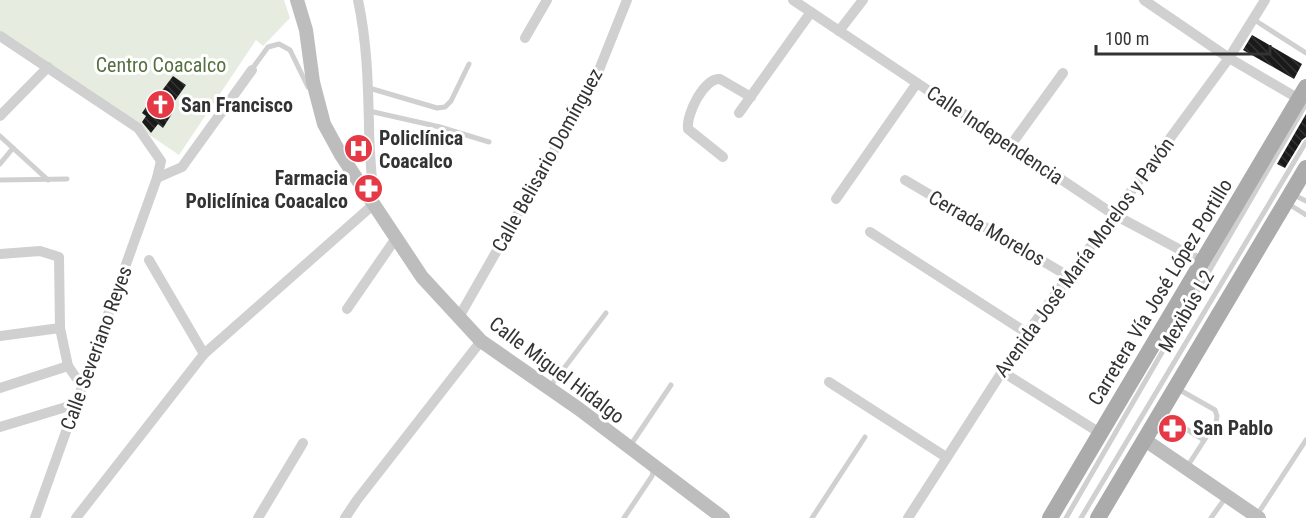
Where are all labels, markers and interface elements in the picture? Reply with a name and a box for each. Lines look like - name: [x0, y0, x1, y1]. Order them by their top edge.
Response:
- scale bar: [1096, 18, 1270, 56]
- text: 100 m: [1105, 28, 1149, 49]
- park label: Centro Coacalco: [96, 53, 226, 77]
- street label: Calle Belisario Domínguez: [487, 64, 607, 256]
- street label: Calle Independencia: [922, 80, 1068, 190]
- church icon: San Francisco: [144, 89, 176, 121]
- place label: San Francisco: [181, 93, 293, 117]
- place label: Policlínica Coacalco: [379, 126, 463, 173]
- hospital icon: Policlínica Coacalco: [342, 133, 374, 165]
- street label: Avenida José María Morelos y Pavón: [989, 133, 1179, 381]
- place label: Farmacia Policlínica Coacalco: [186, 166, 348, 213]
- pharmacy icon: Farmacia Policlínica Coacalco: [353, 173, 385, 205]
- street label: Carretera Vía José López Portillo: [1083, 174, 1237, 410]
- street label: Cerrada Morelos: [925, 185, 1049, 271]
- street label: Calle Severiano Reyes: [55, 263, 137, 433]
- street label: Mexibús L2: [1153, 266, 1219, 356]
- street label: Calle Miguel Hidalgo: [485, 311, 629, 429]
- pharmacy icon: San Pablo: [1156, 412, 1188, 444]
- place label: San Pablo: [1193, 416, 1273, 440]

